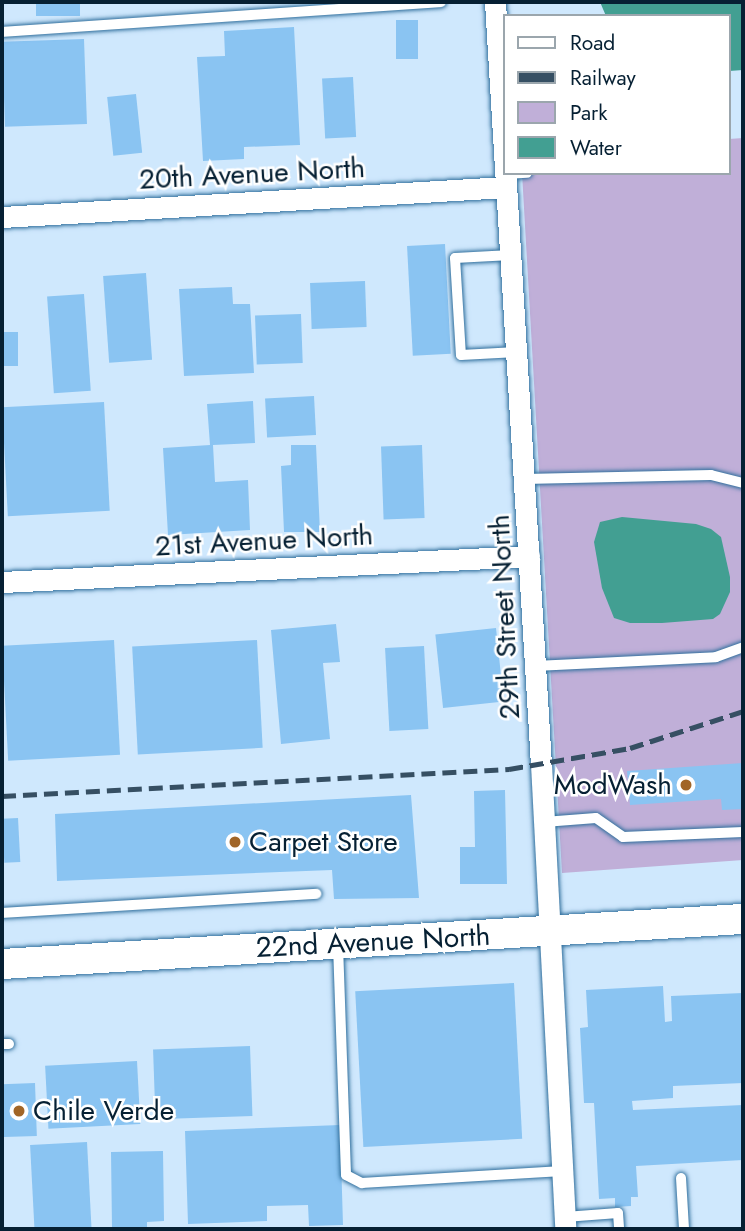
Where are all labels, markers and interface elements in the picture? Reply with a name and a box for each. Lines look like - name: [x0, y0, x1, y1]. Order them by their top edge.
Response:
- legend: [504, 14, 731, 175]
- text: Road: [570, 28, 615, 58]
- text: Railway: [570, 63, 636, 93]
- text: Park: [570, 98, 607, 128]
- text: Water: [570, 133, 622, 163]
- street label: 20th Avenue North: [138, 151, 366, 197]
- street label: 29th Street North: [483, 514, 527, 720]
- street label: 21st Avenue North: [154, 519, 374, 563]
- place label: ModWash: [554, 768, 672, 802]
- marker: ModWash: [678, 777, 694, 793]
- place label: Carpet Store: [249, 825, 398, 859]
- marker: Carpet Store: [227, 834, 243, 850]
- street label: 22nd Avenue North: [255, 919, 491, 965]
- place label: Chile Verde: [33, 1094, 174, 1128]
- marker: Chile Verde: [11, 1103, 27, 1119]

